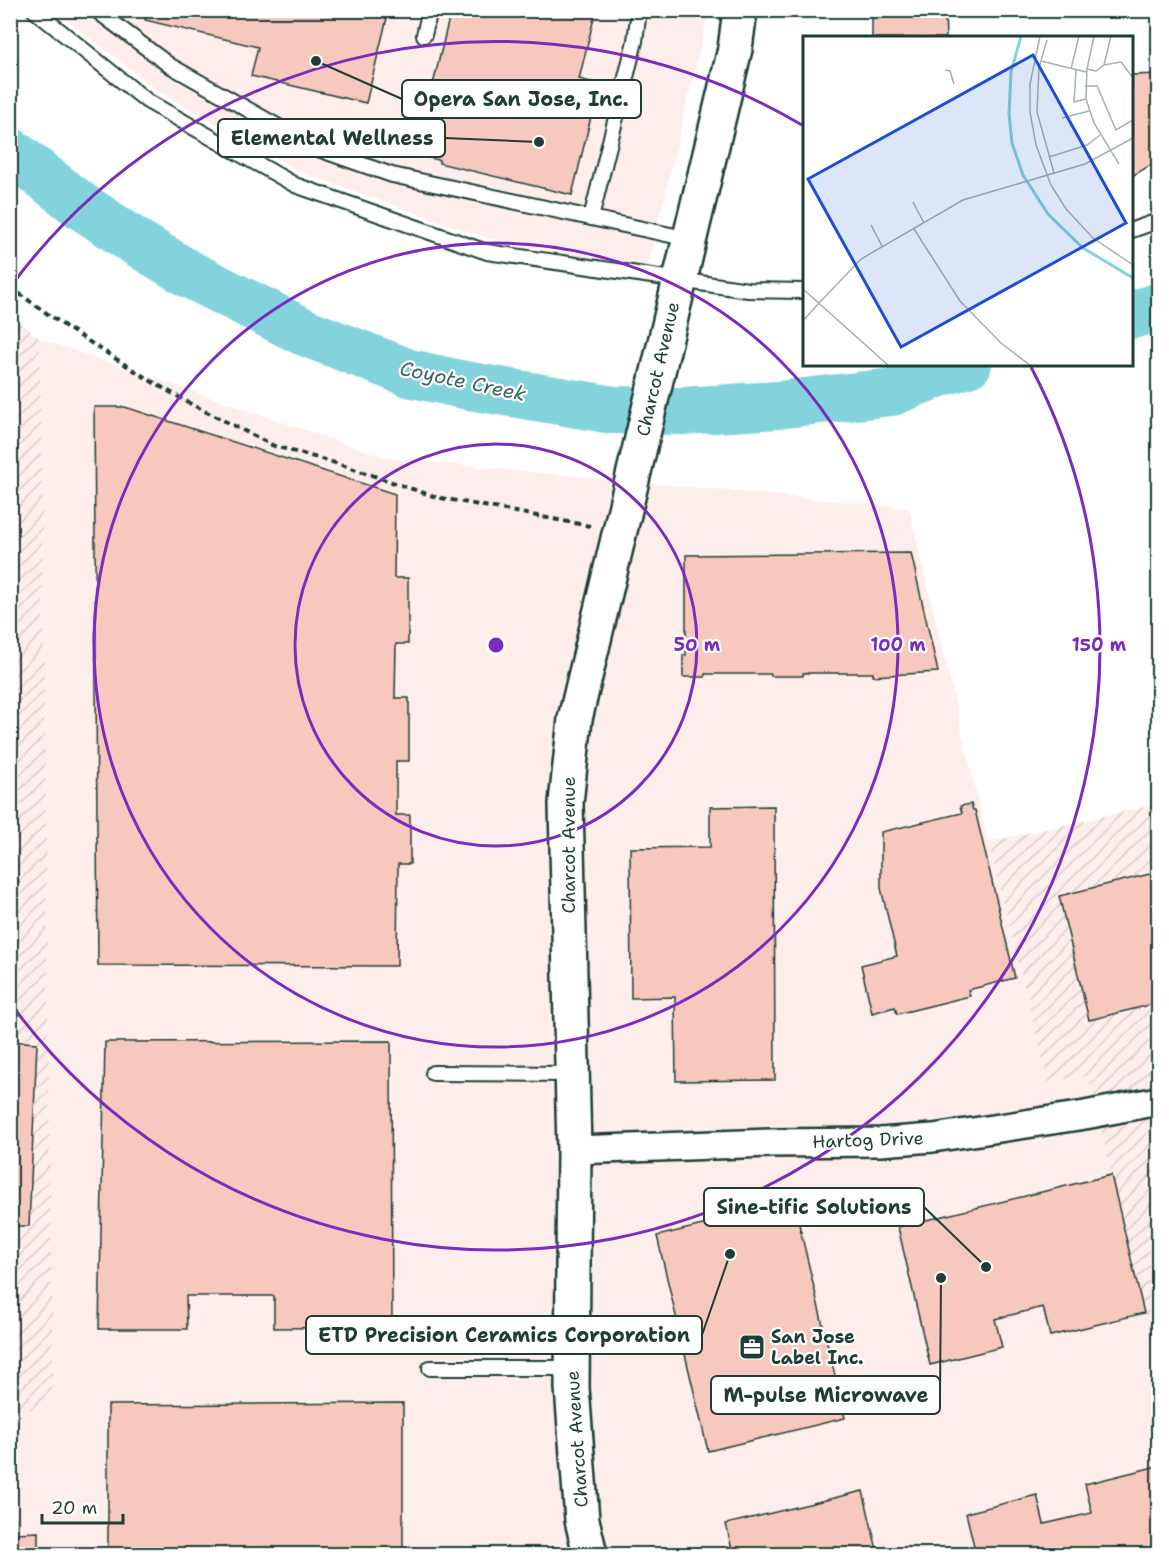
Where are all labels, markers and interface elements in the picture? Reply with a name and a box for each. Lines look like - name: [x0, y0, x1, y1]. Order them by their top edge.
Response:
- inset map: [803, 36, 1133, 366]
- callout: Opera San Jose, Inc.: [402, 80, 641, 118]
- text: Opera San Jose, Inc.: [413, 86, 629, 112]
- callout: Elemental Wellness: [218, 119, 445, 157]
- text: Elemental Wellness: [231, 125, 434, 151]
- street label: Charcot Avenue: [631, 299, 685, 439]
- water label: Coyote Creek: [398, 355, 529, 407]
- text: 50 m: [674, 633, 721, 657]
- text: 100 m: [870, 633, 926, 657]
- text: 150 m: [1072, 633, 1127, 657]
- centre of rings: [486, 635, 506, 655]
- street label: Charcot Avenue: [557, 776, 581, 914]
- street label: Hartog Drive: [812, 1126, 924, 1154]
- callout: Sine-tific Solutions: [704, 1188, 924, 1226]
- text: Sine-tific Solutions: [716, 1194, 912, 1220]
- callout: ETD Precision Ceramics Corporation: [306, 1316, 702, 1354]
- text: ETD Precision Ceramics Corporation: [318, 1322, 690, 1348]
- place label: San Jose Label Inc.: [771, 1325, 864, 1370]
- office icon: San Jose Label Inc.: [737, 1332, 767, 1362]
- street label: Charcot Avenue: [560, 1370, 594, 1508]
- callout: M-pulse Microwave: [711, 1376, 940, 1414]
- text: M-pulse Microwave: [723, 1382, 929, 1408]
- scale bar: [42, 1487, 123, 1525]
- text: 20 m: [51, 1496, 97, 1520]

